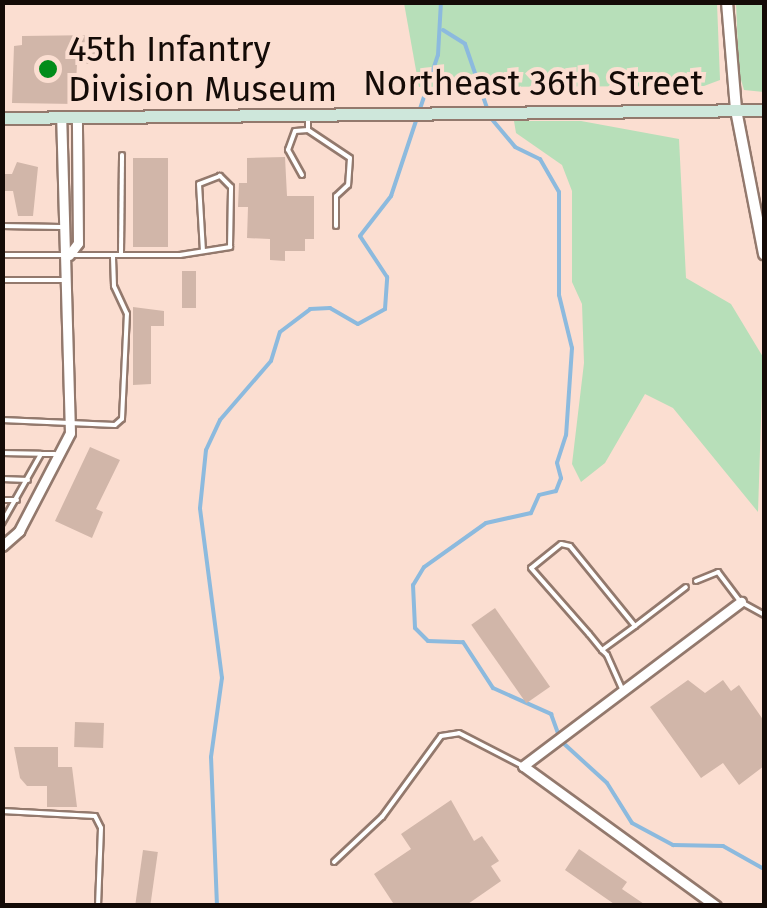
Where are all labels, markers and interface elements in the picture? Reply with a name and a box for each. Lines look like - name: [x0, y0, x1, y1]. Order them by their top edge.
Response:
- place label: 45th Infantry Division Museum: [68, 28, 337, 110]
- marker: 45th Infantry Division Museum: [37, 58, 59, 80]
- street label: Northeast 36th Street: [363, 62, 703, 104]

